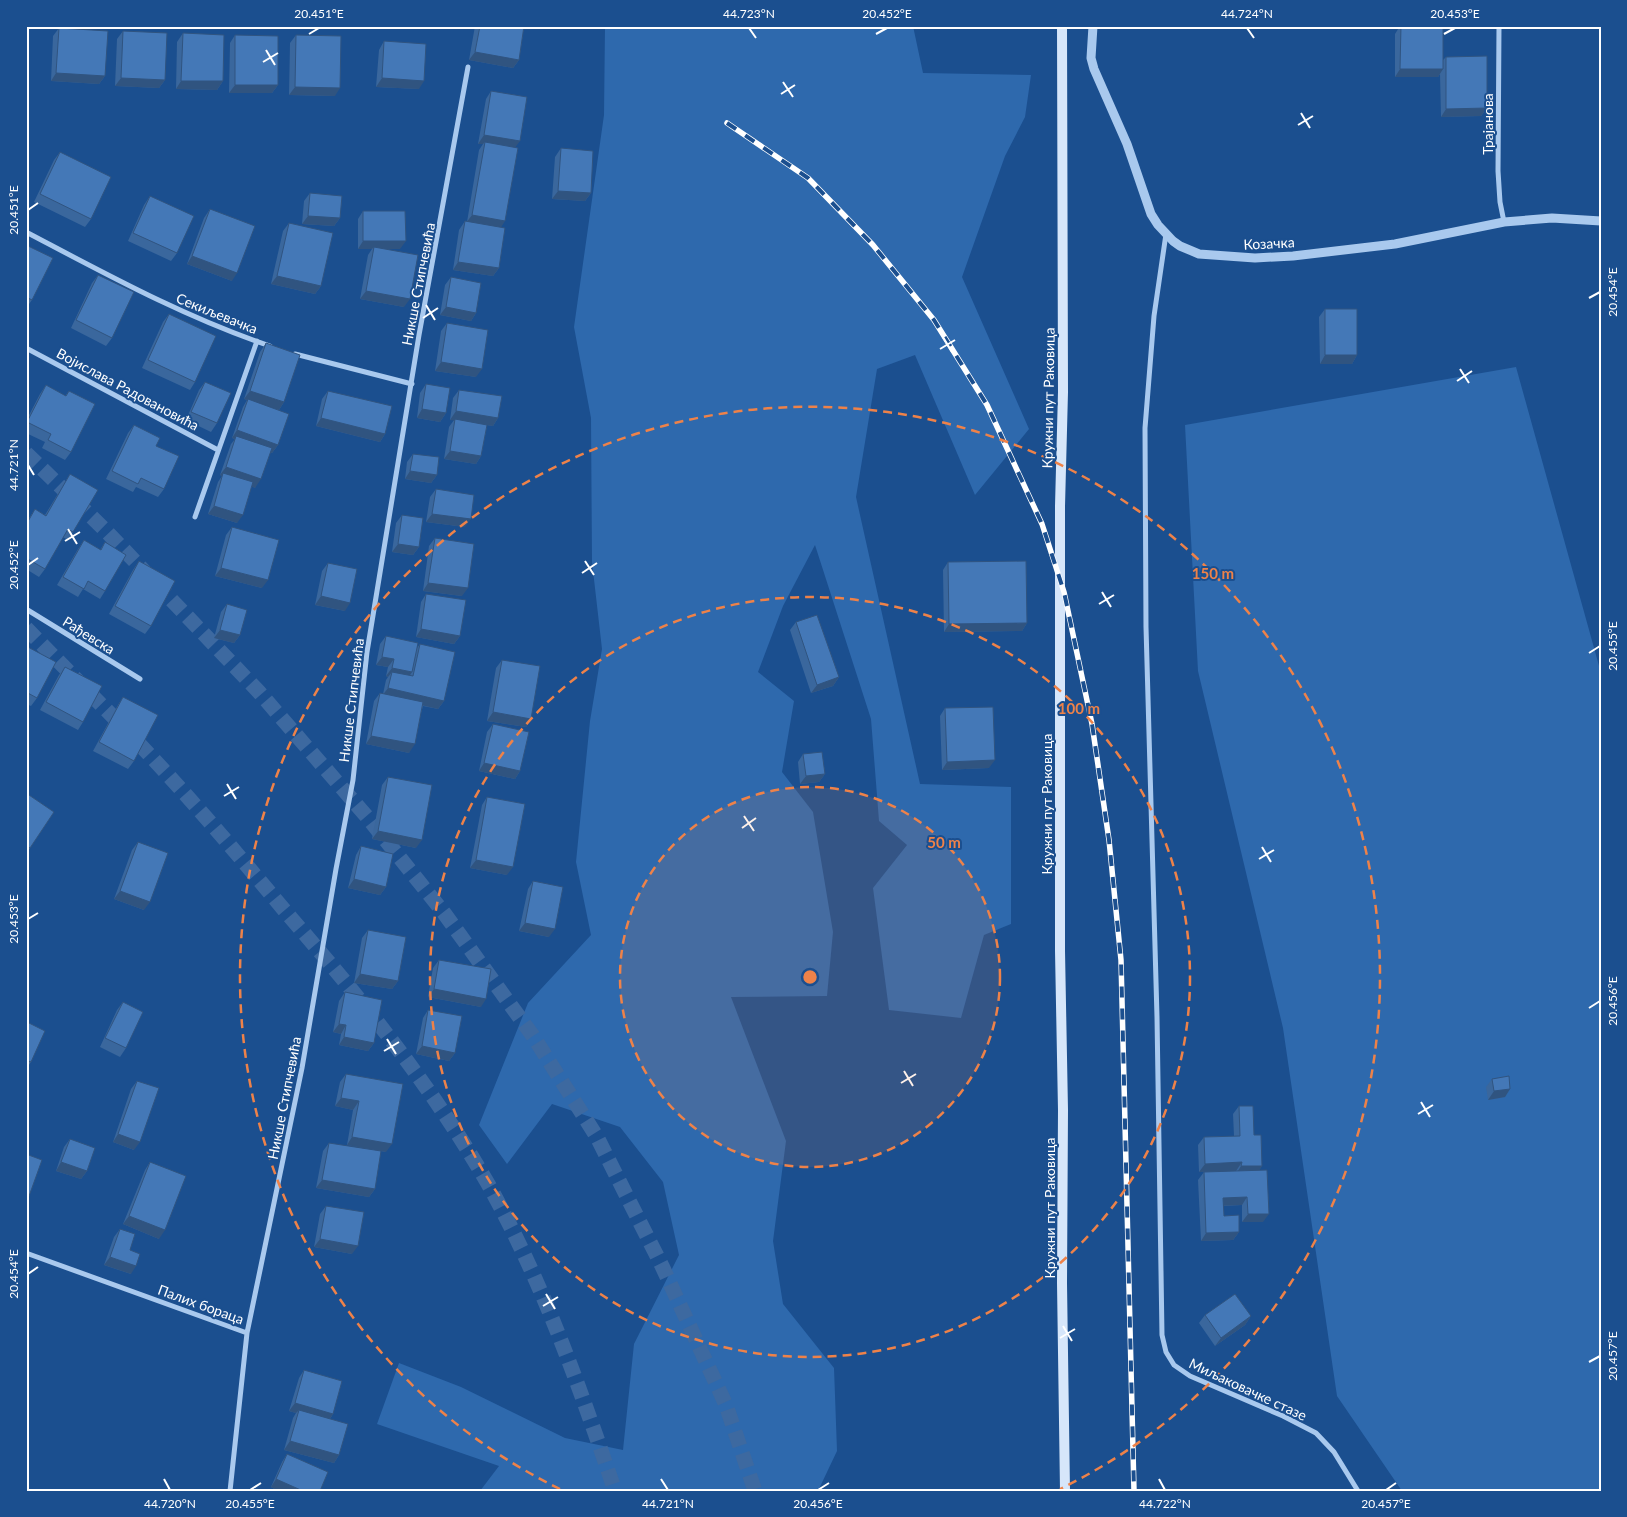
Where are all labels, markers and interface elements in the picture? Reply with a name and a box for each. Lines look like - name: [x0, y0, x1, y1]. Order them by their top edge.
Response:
- text: 20.451°E: [294, 6, 344, 21]
- text: 44.723°N: [723, 6, 775, 21]
- text: 20.452°E: [862, 6, 912, 21]
- text: 44.724°N: [1221, 6, 1273, 21]
- text: 20.453°E: [1430, 6, 1480, 21]
- street label: Трајанова: [1479, 93, 1496, 155]
- text: 20.451°E: [6, 185, 21, 235]
- street label: Никше Стипчевића: [398, 221, 438, 347]
- street label: Козачка: [1243, 233, 1295, 253]
- text: 20.454°E: [1605, 267, 1620, 317]
- street label: Секиљевачка: [174, 289, 260, 337]
- street label: Кружни пут Раковица: [1038, 327, 1058, 469]
- street label: Војислава Радовановића: [54, 344, 202, 434]
- text: 44.721°N: [6, 439, 21, 491]
- text: 20.452°E: [6, 540, 21, 590]
- text: 150 m: [1192, 564, 1234, 582]
- street label: Рађевска: [60, 612, 118, 658]
- text: 20.455°E: [1605, 621, 1620, 671]
- street label: Никше Стипчевића: [335, 637, 367, 763]
- text: 100 m: [1058, 699, 1100, 717]
- street label: Кружни пут Раковица: [1038, 733, 1055, 874]
- text: 50 m: [927, 833, 961, 851]
- text: 20.453°E: [6, 894, 21, 944]
- centre of rings: [801, 968, 819, 986]
- text: 20.456°E: [1605, 976, 1620, 1026]
- street label: Никше Стипчевића: [264, 1035, 304, 1161]
- street label: Кружни пут Раковица: [1041, 1137, 1058, 1278]
- text: 20.454°E: [6, 1249, 21, 1299]
- street label: Палих бораца: [156, 1281, 246, 1327]
- text: 20.457°E: [1605, 1331, 1620, 1381]
- street label: Миљаковачке стазе: [1186, 1354, 1310, 1424]
- text: 44.720°N: [144, 1496, 196, 1511]
- text: 20.455°E: [225, 1496, 275, 1511]
- text: 44.721°N: [642, 1496, 694, 1511]
- text: 20.456°E: [793, 1496, 843, 1511]
- text: 44.722°N: [1139, 1496, 1191, 1511]
- text: 20.457°E: [1361, 1496, 1411, 1511]

